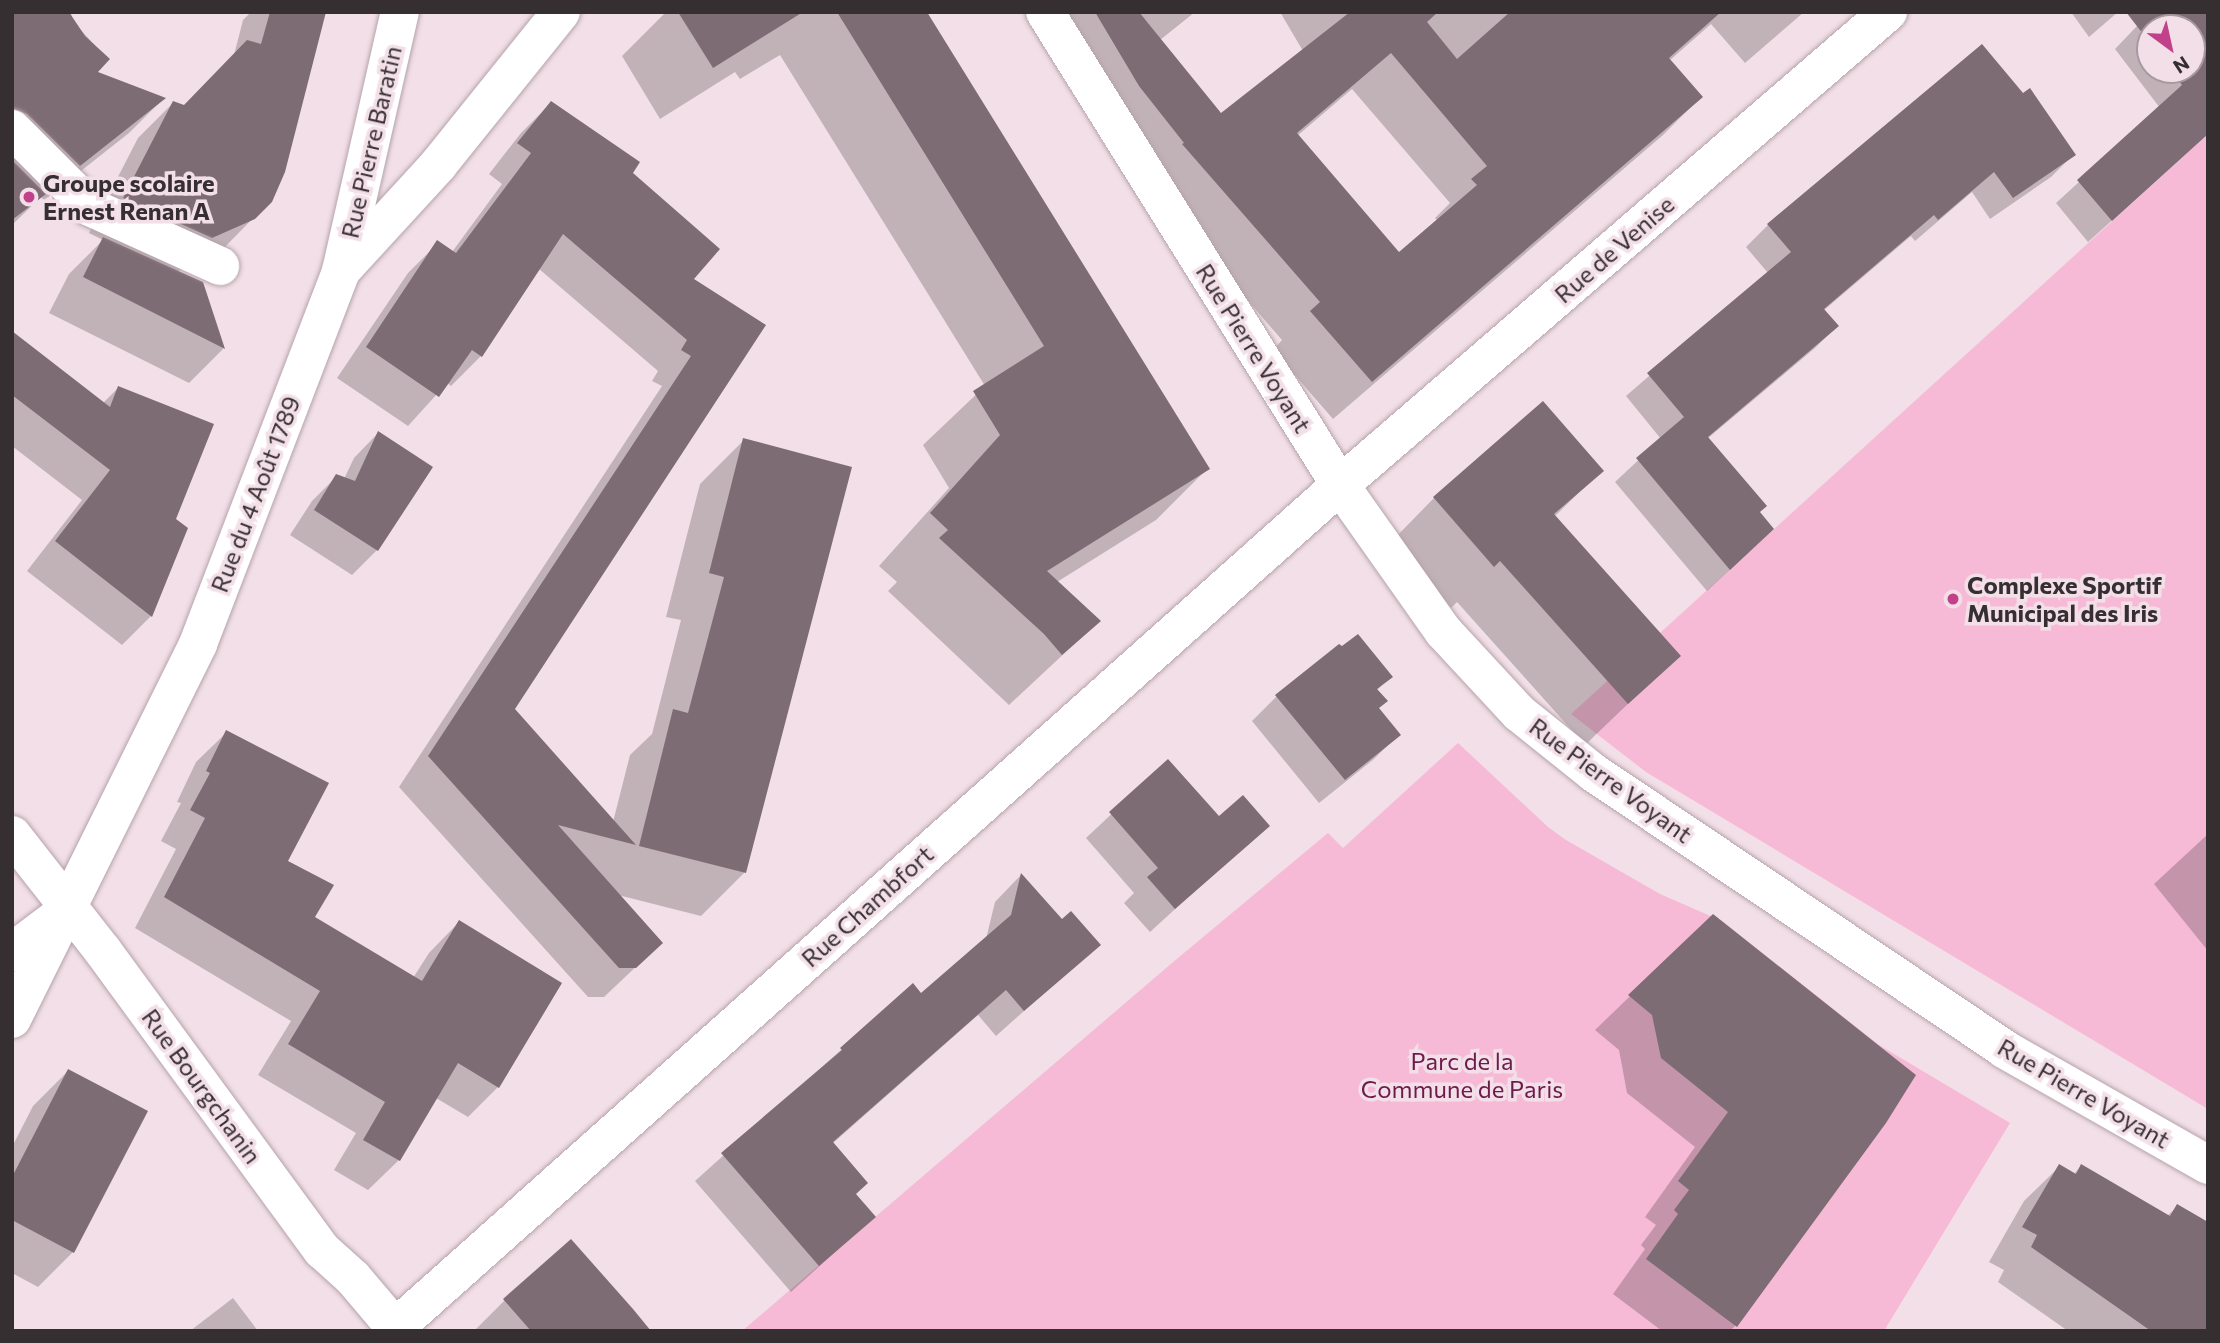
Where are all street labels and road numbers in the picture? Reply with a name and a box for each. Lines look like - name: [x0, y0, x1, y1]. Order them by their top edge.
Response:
- street label: Rue Pierre Baratin: [335, 43, 407, 241]
- street label: Rue de Venise: [1548, 189, 1680, 309]
- street label: Rue Pierre Voyant: [1191, 258, 1317, 438]
- street label: Rue du 4 Août 1789: [204, 392, 306, 596]
- street label: Rue Pierre Voyant: [1524, 711, 1698, 849]
- street label: Rue Chambfort: [795, 839, 939, 973]
- street label: Rue Bourgchanin: [136, 1003, 268, 1169]
- street label: Rue Pierre Voyant: [1993, 1032, 2175, 1154]

